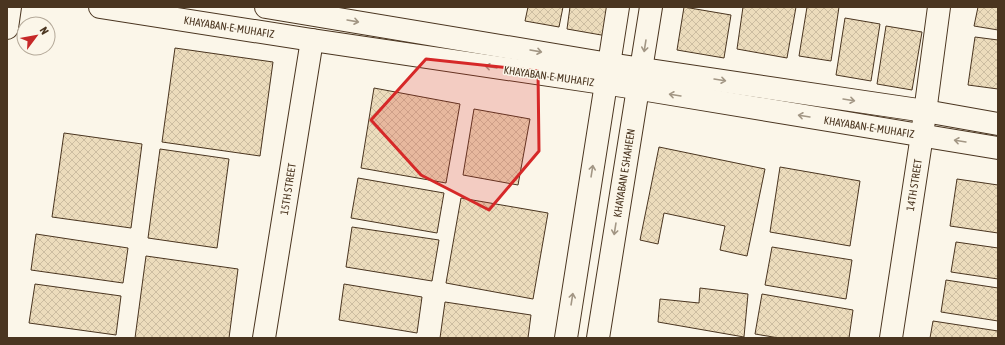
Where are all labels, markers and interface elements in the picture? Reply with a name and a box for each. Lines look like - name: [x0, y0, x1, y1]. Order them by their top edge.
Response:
- street label: KHAYABAN-E-MUHAFIZ: [183, 14, 275, 40]
- north arrow: [16, 16, 56, 56]
- one-way arrow: [346, 17, 359, 25]
- text: N: [38, 25, 51, 37]
- one-way arrow: [641, 39, 649, 52]
- one-way arrow: [530, 48, 543, 56]
- one-way arrow: [485, 63, 498, 71]
- street label: KHAYABAN-E-MUHAFIZ: [503, 64, 595, 88]
- one-way arrow: [713, 76, 726, 84]
- one-way arrow: [669, 91, 682, 99]
- one-way arrow: [842, 96, 855, 104]
- one-way arrow: [797, 112, 810, 120]
- street label: KHAYABAN-E-MUHAFIZ: [823, 114, 915, 140]
- street label: KHAYABAN E SHAHEEN: [611, 128, 637, 218]
- one-way arrow: [953, 137, 966, 145]
- street label: 14TH STREET: [904, 158, 924, 212]
- street label: 15TH STREET: [278, 162, 298, 216]
- one-way arrow: [588, 165, 596, 178]
- one-way arrow: [611, 222, 619, 235]
- one-way arrow: [568, 293, 576, 306]

